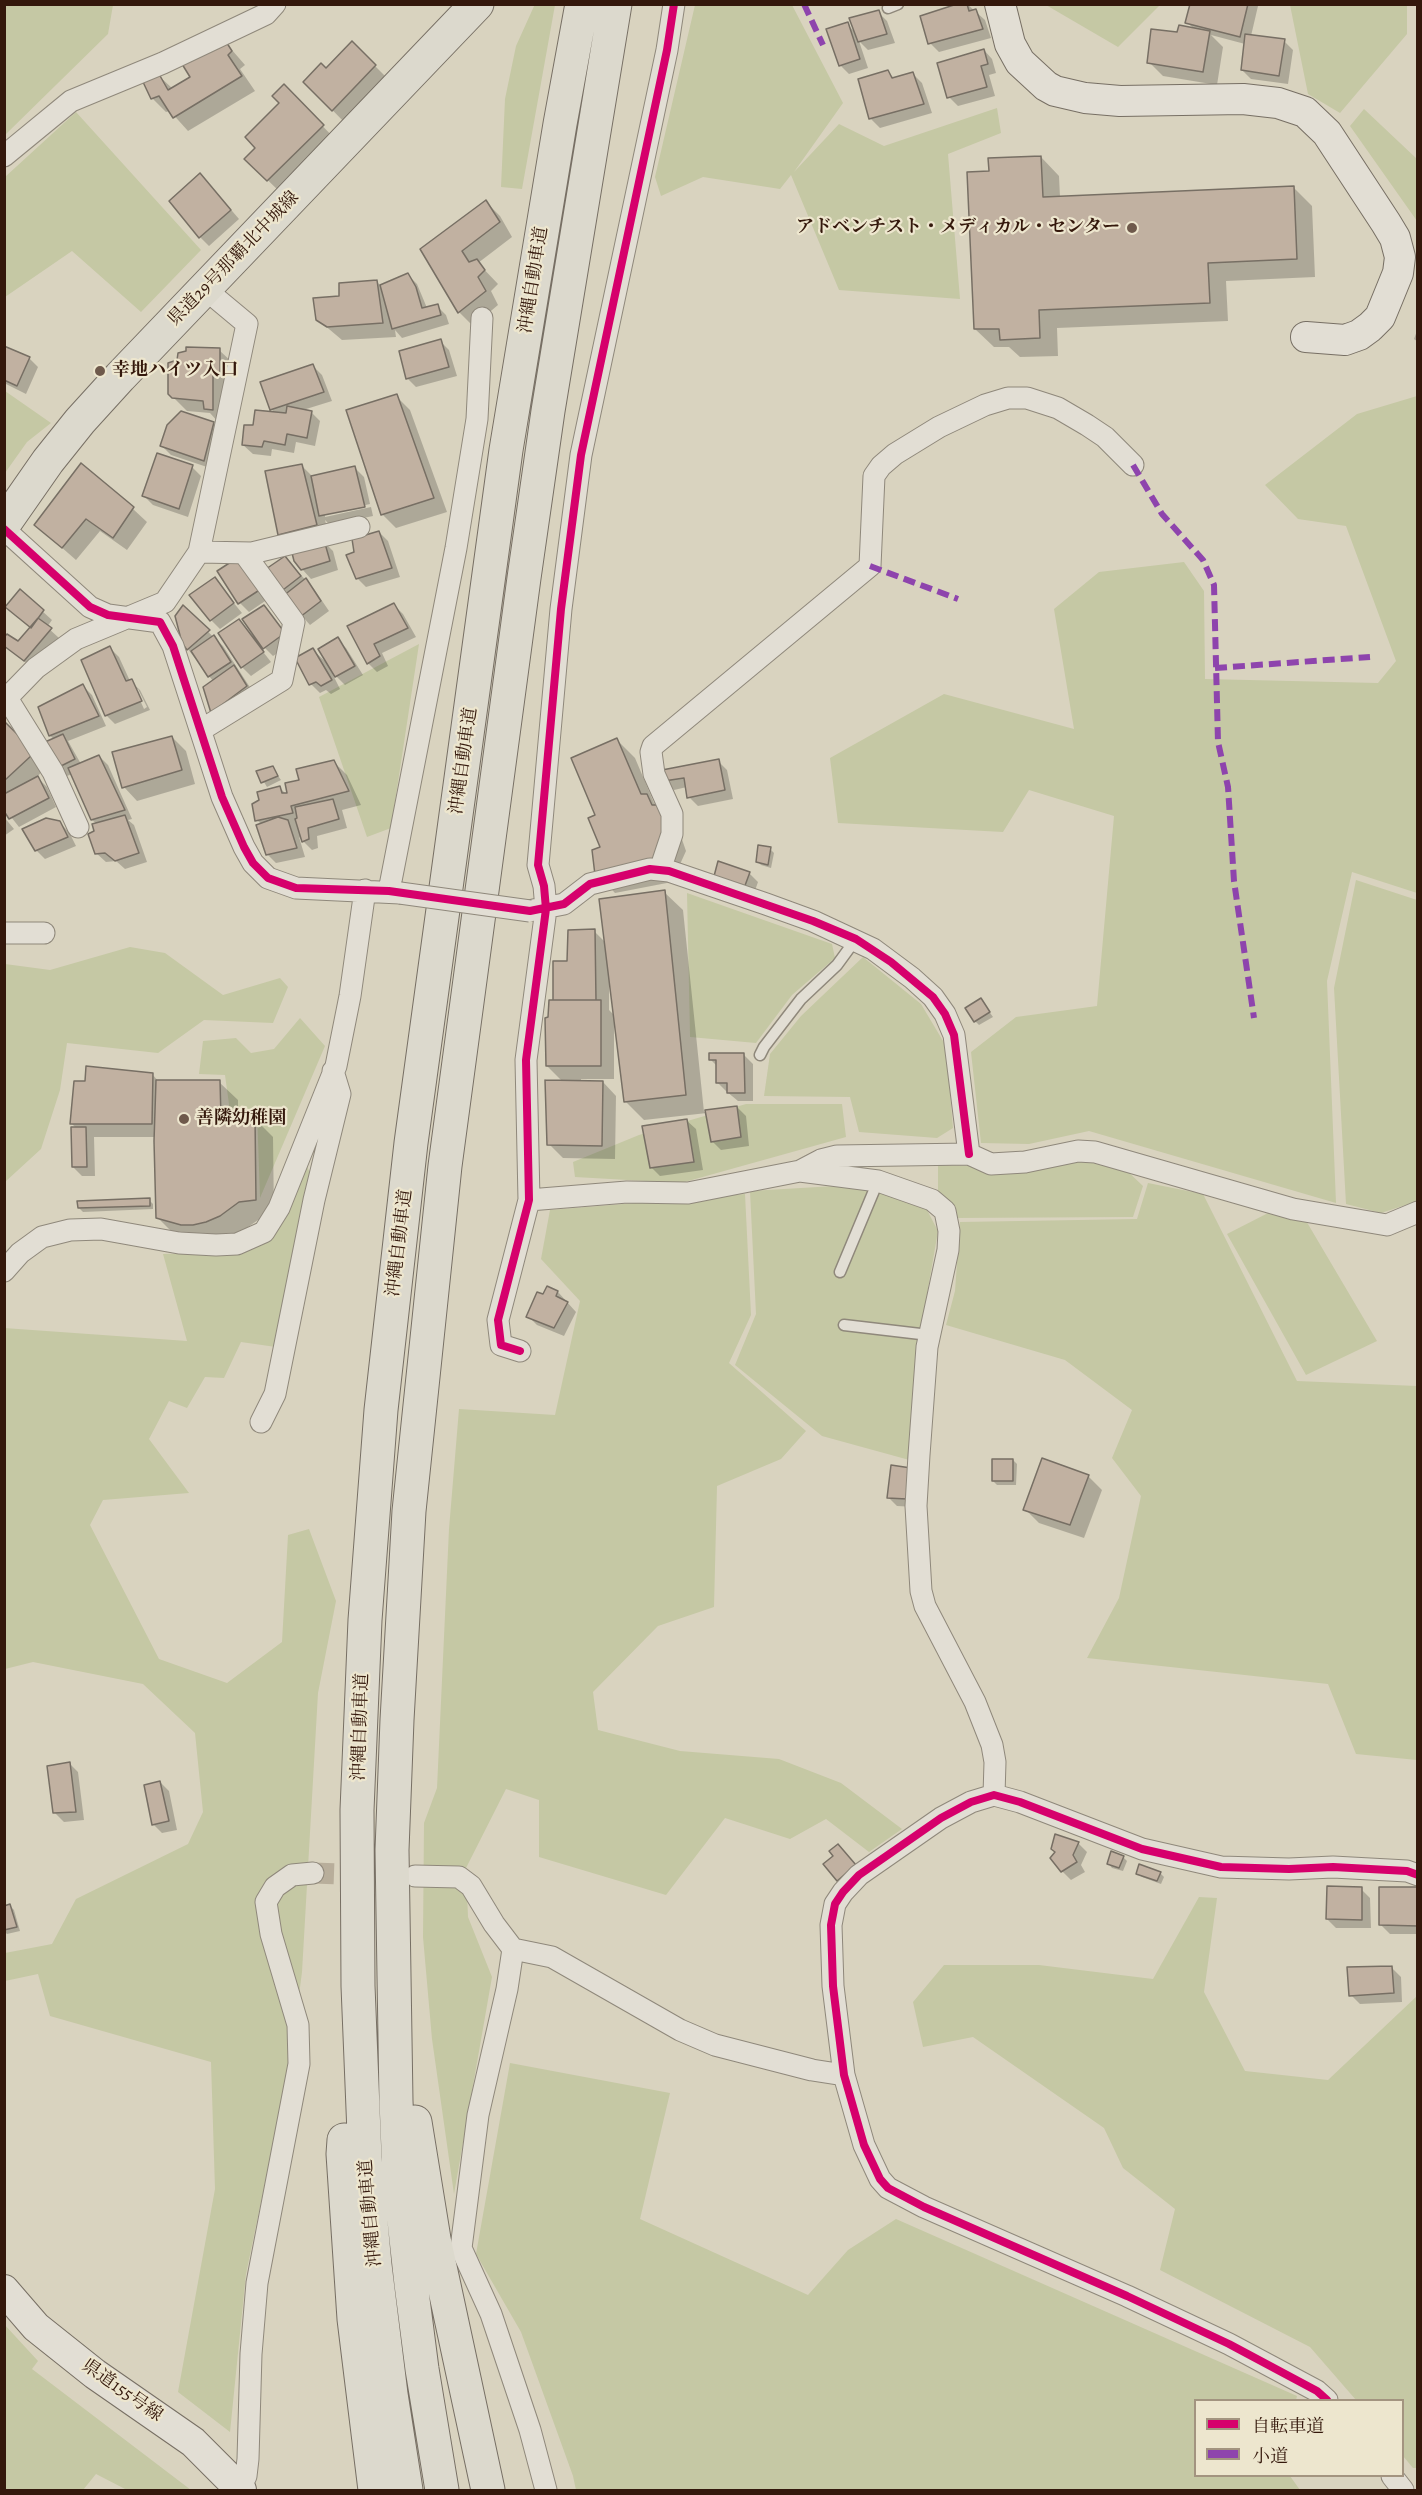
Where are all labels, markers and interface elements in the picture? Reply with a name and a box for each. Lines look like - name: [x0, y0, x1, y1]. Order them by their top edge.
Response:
- street label: 県道29号那覇北中城線: [164, 187, 304, 331]
- place label: アドベンチスト・メディカル・センター: [796, 217, 1120, 239]
- marker: アドベンチスト・メディカル・センター: [1125, 221, 1139, 235]
- street label: 沖縄自動車道: [515, 225, 553, 335]
- place label: 幸地ハイツ入口: [112, 360, 238, 382]
- marker: 幸地ハイツ入口: [93, 364, 107, 378]
- street label: 沖縄自動車道: [446, 706, 482, 816]
- place label: 善隣幼稚園: [196, 1108, 286, 1130]
- marker: 善隣幼稚園: [177, 1112, 191, 1126]
- street label: 沖縄自動車道: [383, 1188, 417, 1298]
- street label: 沖縄自動車道: [348, 1673, 374, 1781]
- street label: 沖縄自動車道: [356, 2158, 386, 2268]
- street label: 県道155号線: [77, 2355, 167, 2427]
- legend: [1194, 2399, 1404, 2477]
- text: 自転車道: [1252, 2414, 1324, 2438]
- text: 小道: [1252, 2444, 1288, 2468]

